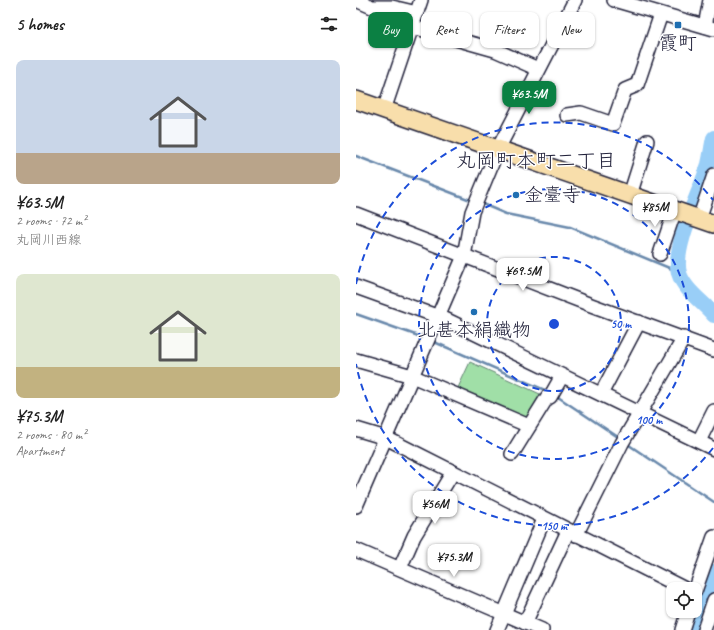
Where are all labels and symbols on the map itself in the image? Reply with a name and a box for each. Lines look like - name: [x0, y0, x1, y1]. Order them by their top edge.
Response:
- marker: 霞町: [673, 20, 683, 30]
- place label: 霞町: [659, 31, 697, 55]
- pin: ¥63.5M: [496, 81, 562, 115]
- district label: 丸岡町本町二丁目: [456, 148, 616, 173]
- place label: 金臺寺: [524, 183, 581, 207]
- marker: 金臺寺: [511, 190, 521, 200]
- pin: ¥85M: [631, 194, 679, 228]
- pin: ¥69.5M: [490, 258, 556, 292]
- marker: 北甚本絹織物: [469, 307, 479, 317]
- text: 50 m: [611, 316, 632, 332]
- centre of rings: [547, 317, 561, 331]
- place label: 北甚本絹織物: [417, 318, 531, 342]
- text: 100 m: [636, 412, 663, 428]
- pin: ¥56M: [411, 491, 459, 525]
- text: 150 m: [541, 518, 568, 534]
- pin: ¥75.3M: [421, 544, 487, 578]

